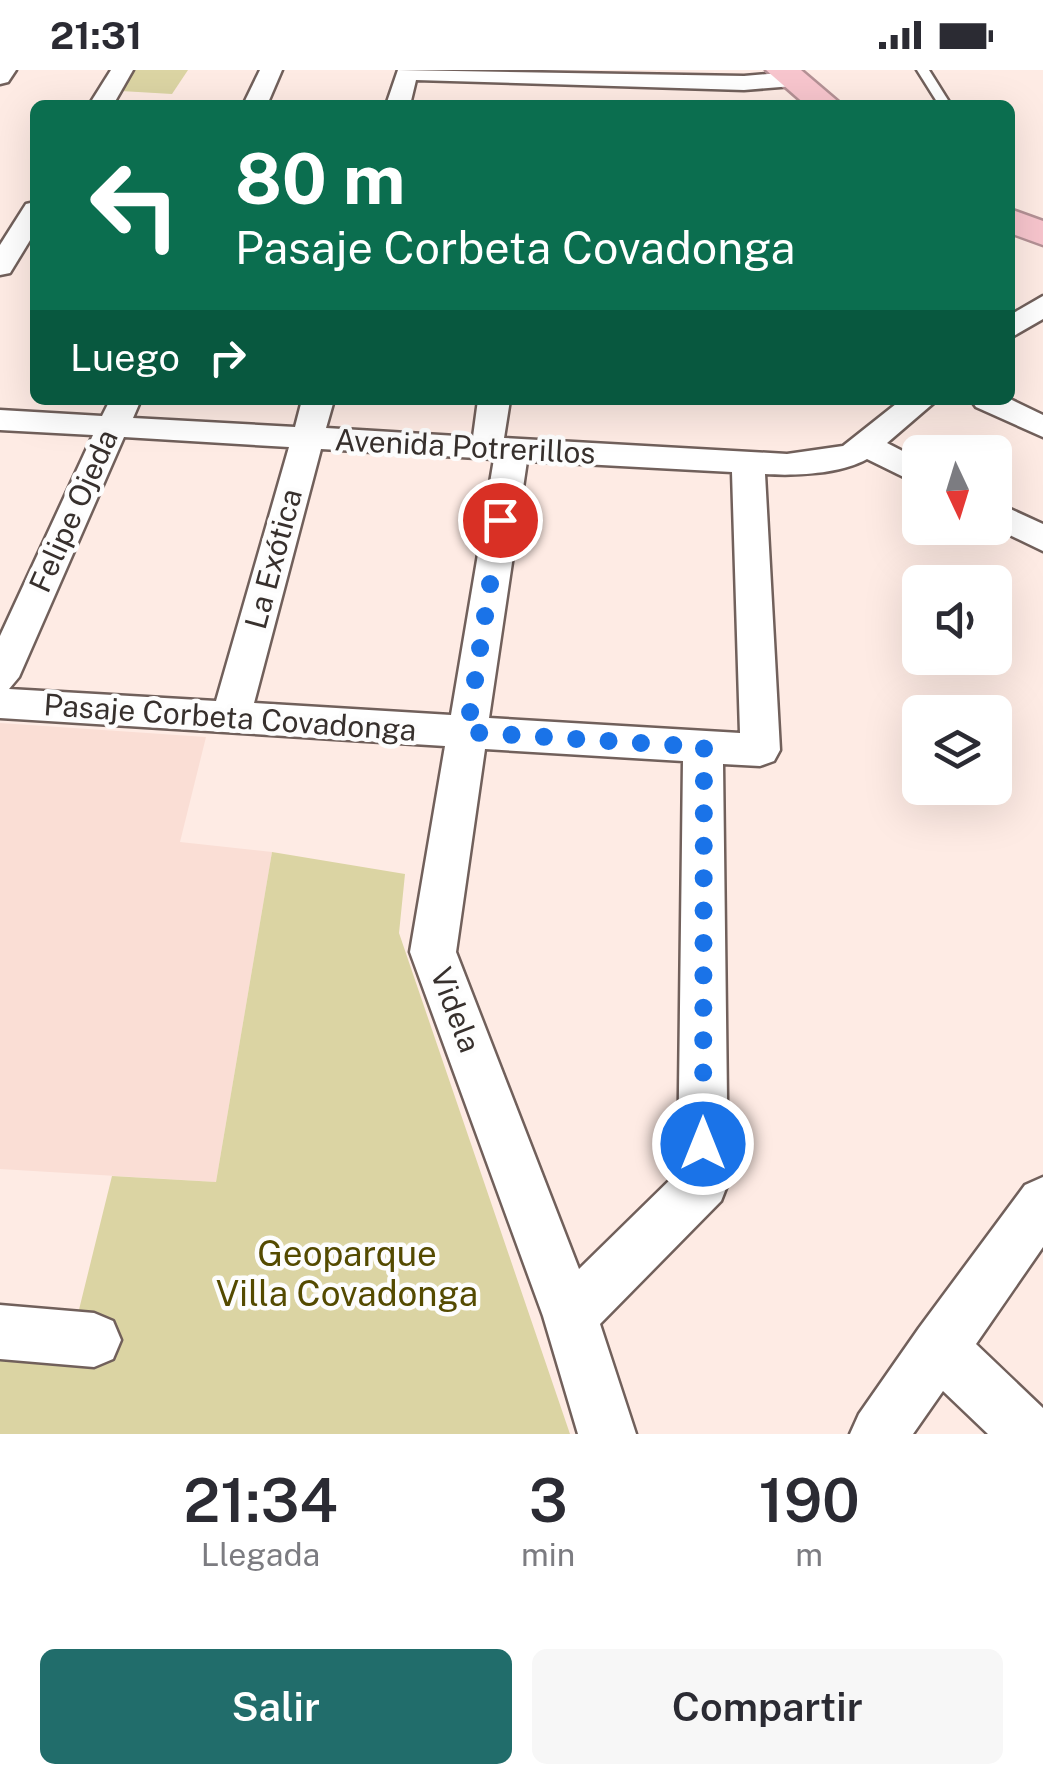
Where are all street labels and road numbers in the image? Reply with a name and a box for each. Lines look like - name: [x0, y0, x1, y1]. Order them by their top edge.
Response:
- street label: Avenida Potrerillos: [334, 421, 597, 471]
- street label: Felipe Ojeda: [21, 424, 125, 598]
- street label: La Exótica: [237, 485, 309, 633]
- street label: Pasaje Corbeta Covadonga: [42, 686, 418, 748]
- street label: Videla: [423, 962, 489, 1057]

